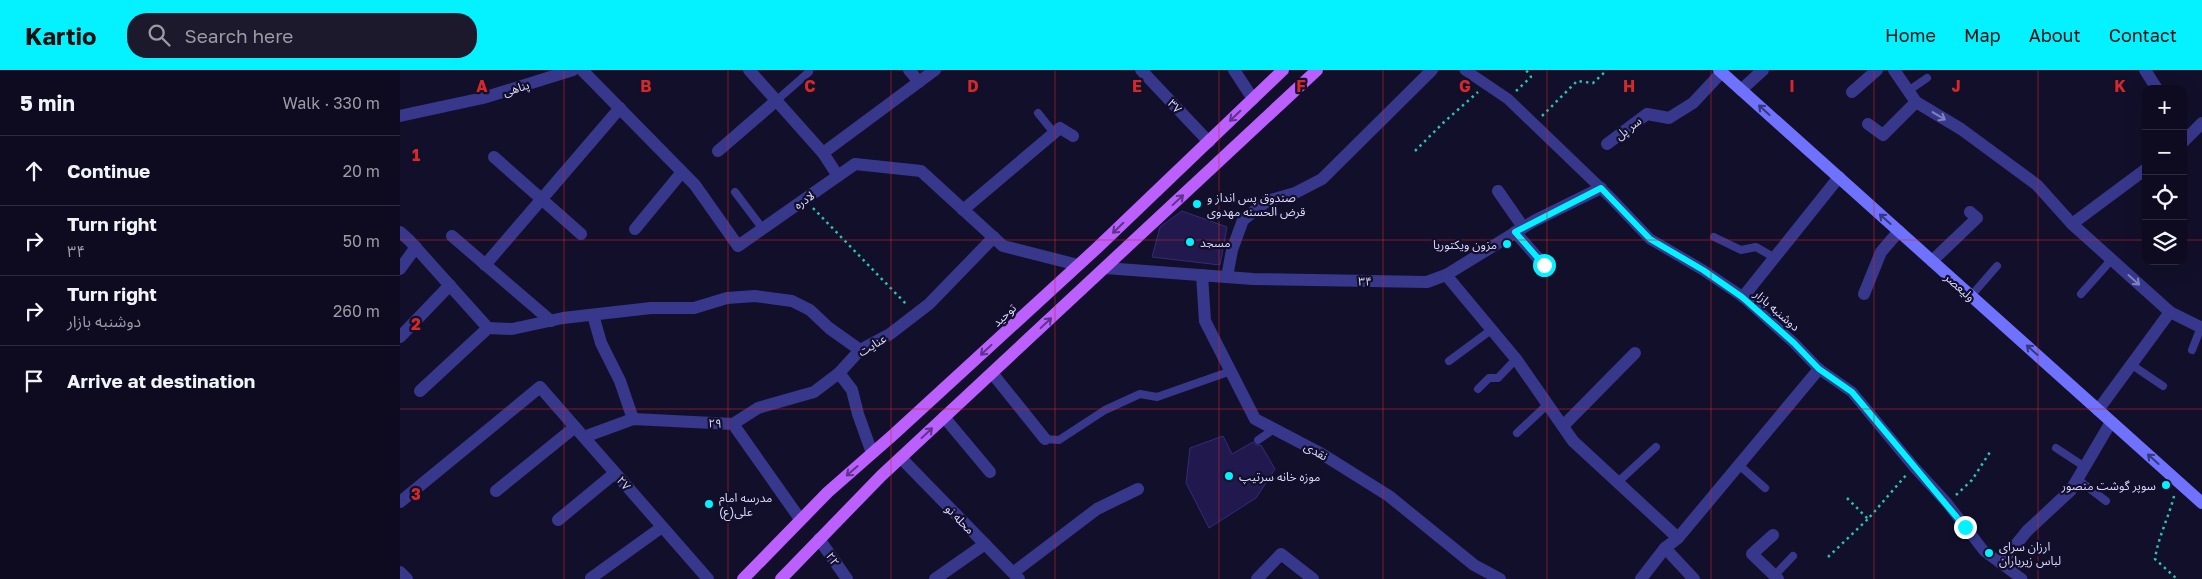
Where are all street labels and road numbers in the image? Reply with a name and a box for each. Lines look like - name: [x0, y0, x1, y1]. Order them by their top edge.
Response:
- street label: پناهی: [501, 77, 531, 100]
- street label: ۳۷: [1165, 96, 1185, 116]
- street label: سر پل: [1612, 113, 1645, 144]
- street label: لادره: [791, 188, 817, 212]
- street label: ولیعصر: [1941, 269, 1978, 304]
- street label: ۳۴: [1358, 273, 1372, 289]
- street label: دوشنبه بازار: [1750, 285, 1803, 334]
- street label: توحید: [989, 300, 1019, 330]
- street label: عنایت: [855, 331, 889, 359]
- street label: ۲۹: [708, 415, 722, 431]
- street label: نقدی: [1302, 438, 1330, 464]
- street label: ۲۷: [614, 473, 634, 493]
- street label: محله نو: [942, 501, 978, 537]
- street label: ۲۲: [823, 549, 843, 569]

